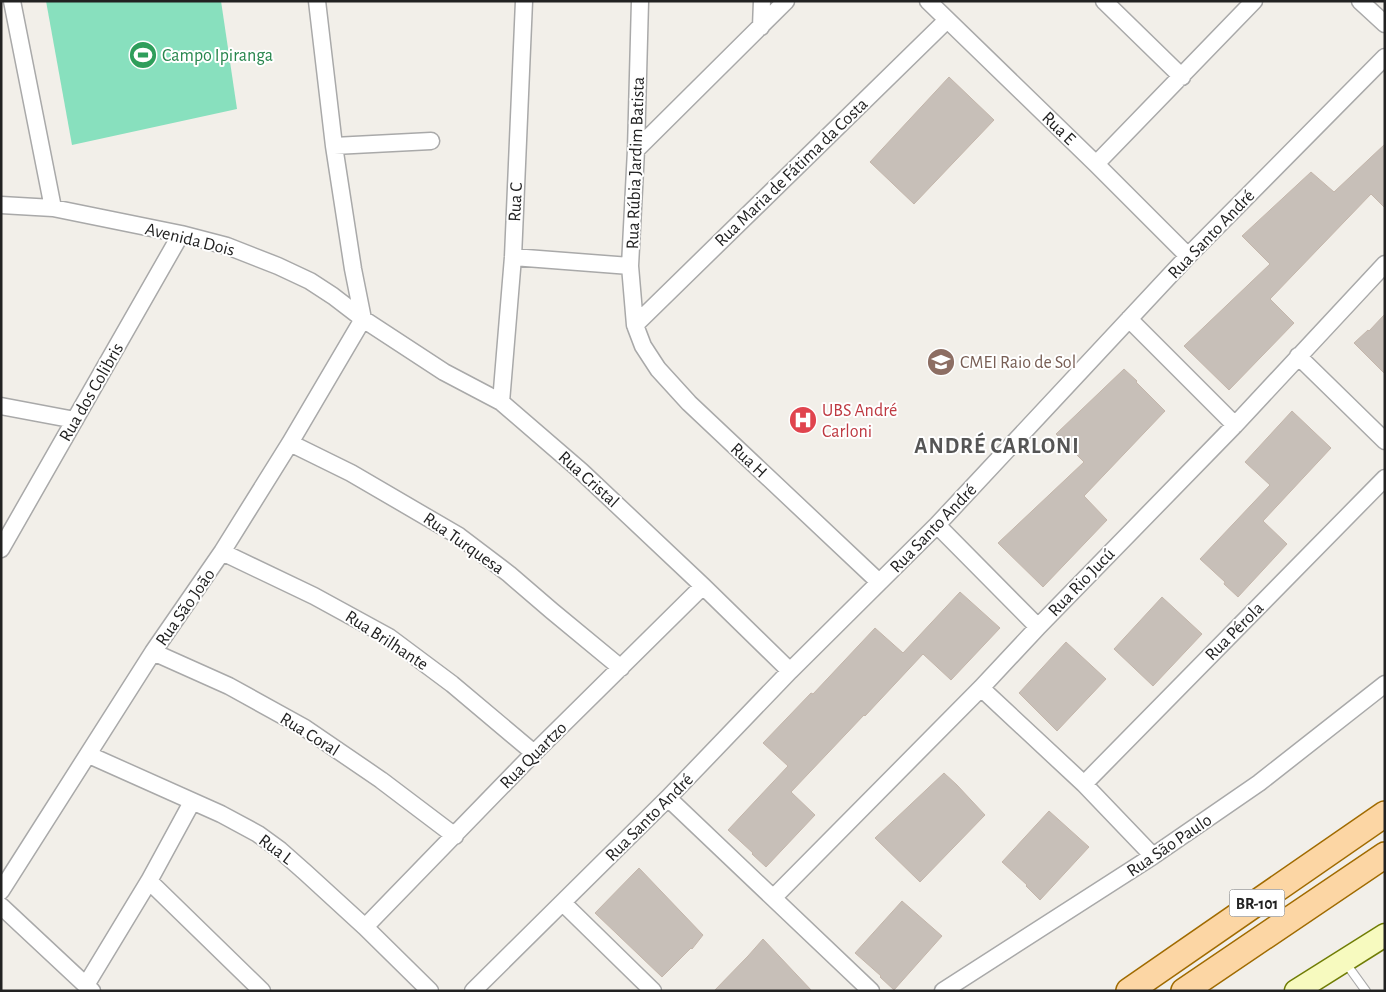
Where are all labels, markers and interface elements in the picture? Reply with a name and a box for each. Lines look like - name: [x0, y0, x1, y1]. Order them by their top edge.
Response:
- sports icon: Campo Ipiranga: [128, 40, 158, 70]
- place label: Campo Ipiranga: [162, 47, 273, 65]
- street label: Rua Rúbia Jardim Batista: [624, 76, 648, 250]
- street label: Rua Maria de Fátima da Costa: [712, 95, 872, 250]
- street label: Rua E: [1038, 109, 1079, 149]
- street label: Rua C: [506, 182, 526, 222]
- street label: Rua Santo André: [1165, 187, 1258, 283]
- street label: Avenida Dois: [143, 220, 236, 260]
- street label: Rua dos Colibris: [56, 340, 127, 445]
- school or university icon: CMEI Raio de Sol: [926, 347, 956, 377]
- place label: CMEI Raio de Sol: [960, 354, 1076, 372]
- place label: UBS André Carloni: [822, 402, 897, 441]
- hospital icon: UBS André Carloni: [788, 405, 818, 435]
- district label: ANDRÉ CARLONI: [914, 432, 1080, 457]
- street label: Rua H: [727, 440, 770, 482]
- street label: Rua Cristal: [555, 448, 622, 511]
- street label: Rua Santo André: [887, 481, 980, 577]
- street label: Rua Turquesa: [420, 509, 507, 578]
- street label: Rua Rio Jucú: [1045, 545, 1118, 620]
- street label: Rua São João: [153, 566, 219, 649]
- street label: Rua Pérola: [1202, 599, 1267, 664]
- street label: Rua Brilhante: [342, 607, 431, 674]
- street label: Rua Coral: [277, 710, 342, 760]
- street label: Rua Quartzo: [497, 719, 571, 793]
- street label: Rua Santo André: [602, 770, 697, 865]
- street label: Rua São Paulo: [1124, 811, 1215, 881]
- street label: Rua L: [255, 831, 296, 869]
- road number: BR-101: [1230, 890, 1284, 916]

